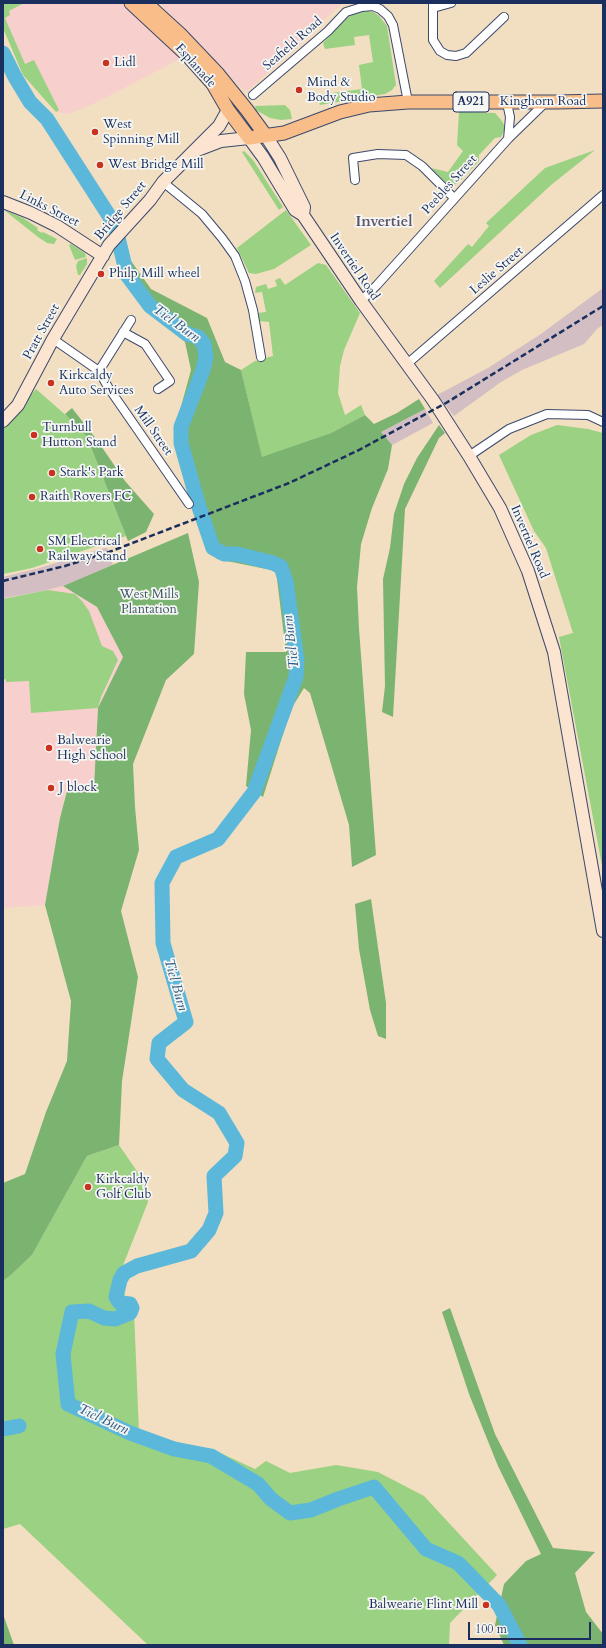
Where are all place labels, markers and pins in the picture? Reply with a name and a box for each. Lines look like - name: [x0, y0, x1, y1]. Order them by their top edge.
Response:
- place label: Lidl: [114, 55, 136, 71]
- marker: Lidl: [101, 58, 111, 68]
- place label: Mind & Body Studio: [307, 75, 375, 106]
- marker: Mind & Body Studio: [294, 85, 304, 95]
- place label: West Spinning Mill: [103, 117, 179, 148]
- marker: West Spinning Mill: [90, 127, 100, 137]
- place label: West Bridge Mill: [108, 157, 204, 173]
- marker: West Bridge Mill: [95, 160, 105, 170]
- place label: Philp Mill wheel: [109, 266, 200, 282]
- marker: Philp Mill wheel: [96, 269, 106, 279]
- place label: Kirkcaldy Auto Services: [59, 368, 134, 399]
- marker: Kirkcaldy Auto Services: [46, 378, 56, 388]
- place label: Turnbull Hutton Stand: [42, 420, 117, 451]
- marker: Turnbull Hutton Stand: [29, 430, 39, 440]
- place label: Stark's Park: [60, 465, 124, 481]
- marker: Stark's Park: [47, 468, 57, 478]
- place label: Raith Rovers FC: [40, 489, 131, 505]
- marker: Raith Rovers FC: [27, 492, 37, 502]
- place label: SM Electrical Railway Stand: [48, 534, 127, 565]
- marker: SM Electrical Railway Stand: [35, 544, 45, 554]
- place label: Balwearie High School: [57, 733, 126, 764]
- marker: Balwearie High School: [44, 743, 54, 753]
- place label: J block: [59, 780, 97, 796]
- marker: J block: [46, 783, 56, 793]
- place label: Kirkcaldy Golf Club: [96, 1172, 151, 1203]
- marker: Kirkcaldy Golf Club: [83, 1182, 93, 1192]
- place label: Balwearie Flint Mill: [369, 1597, 478, 1613]
- marker: Balwearie Flint Mill: [481, 1600, 491, 1610]

